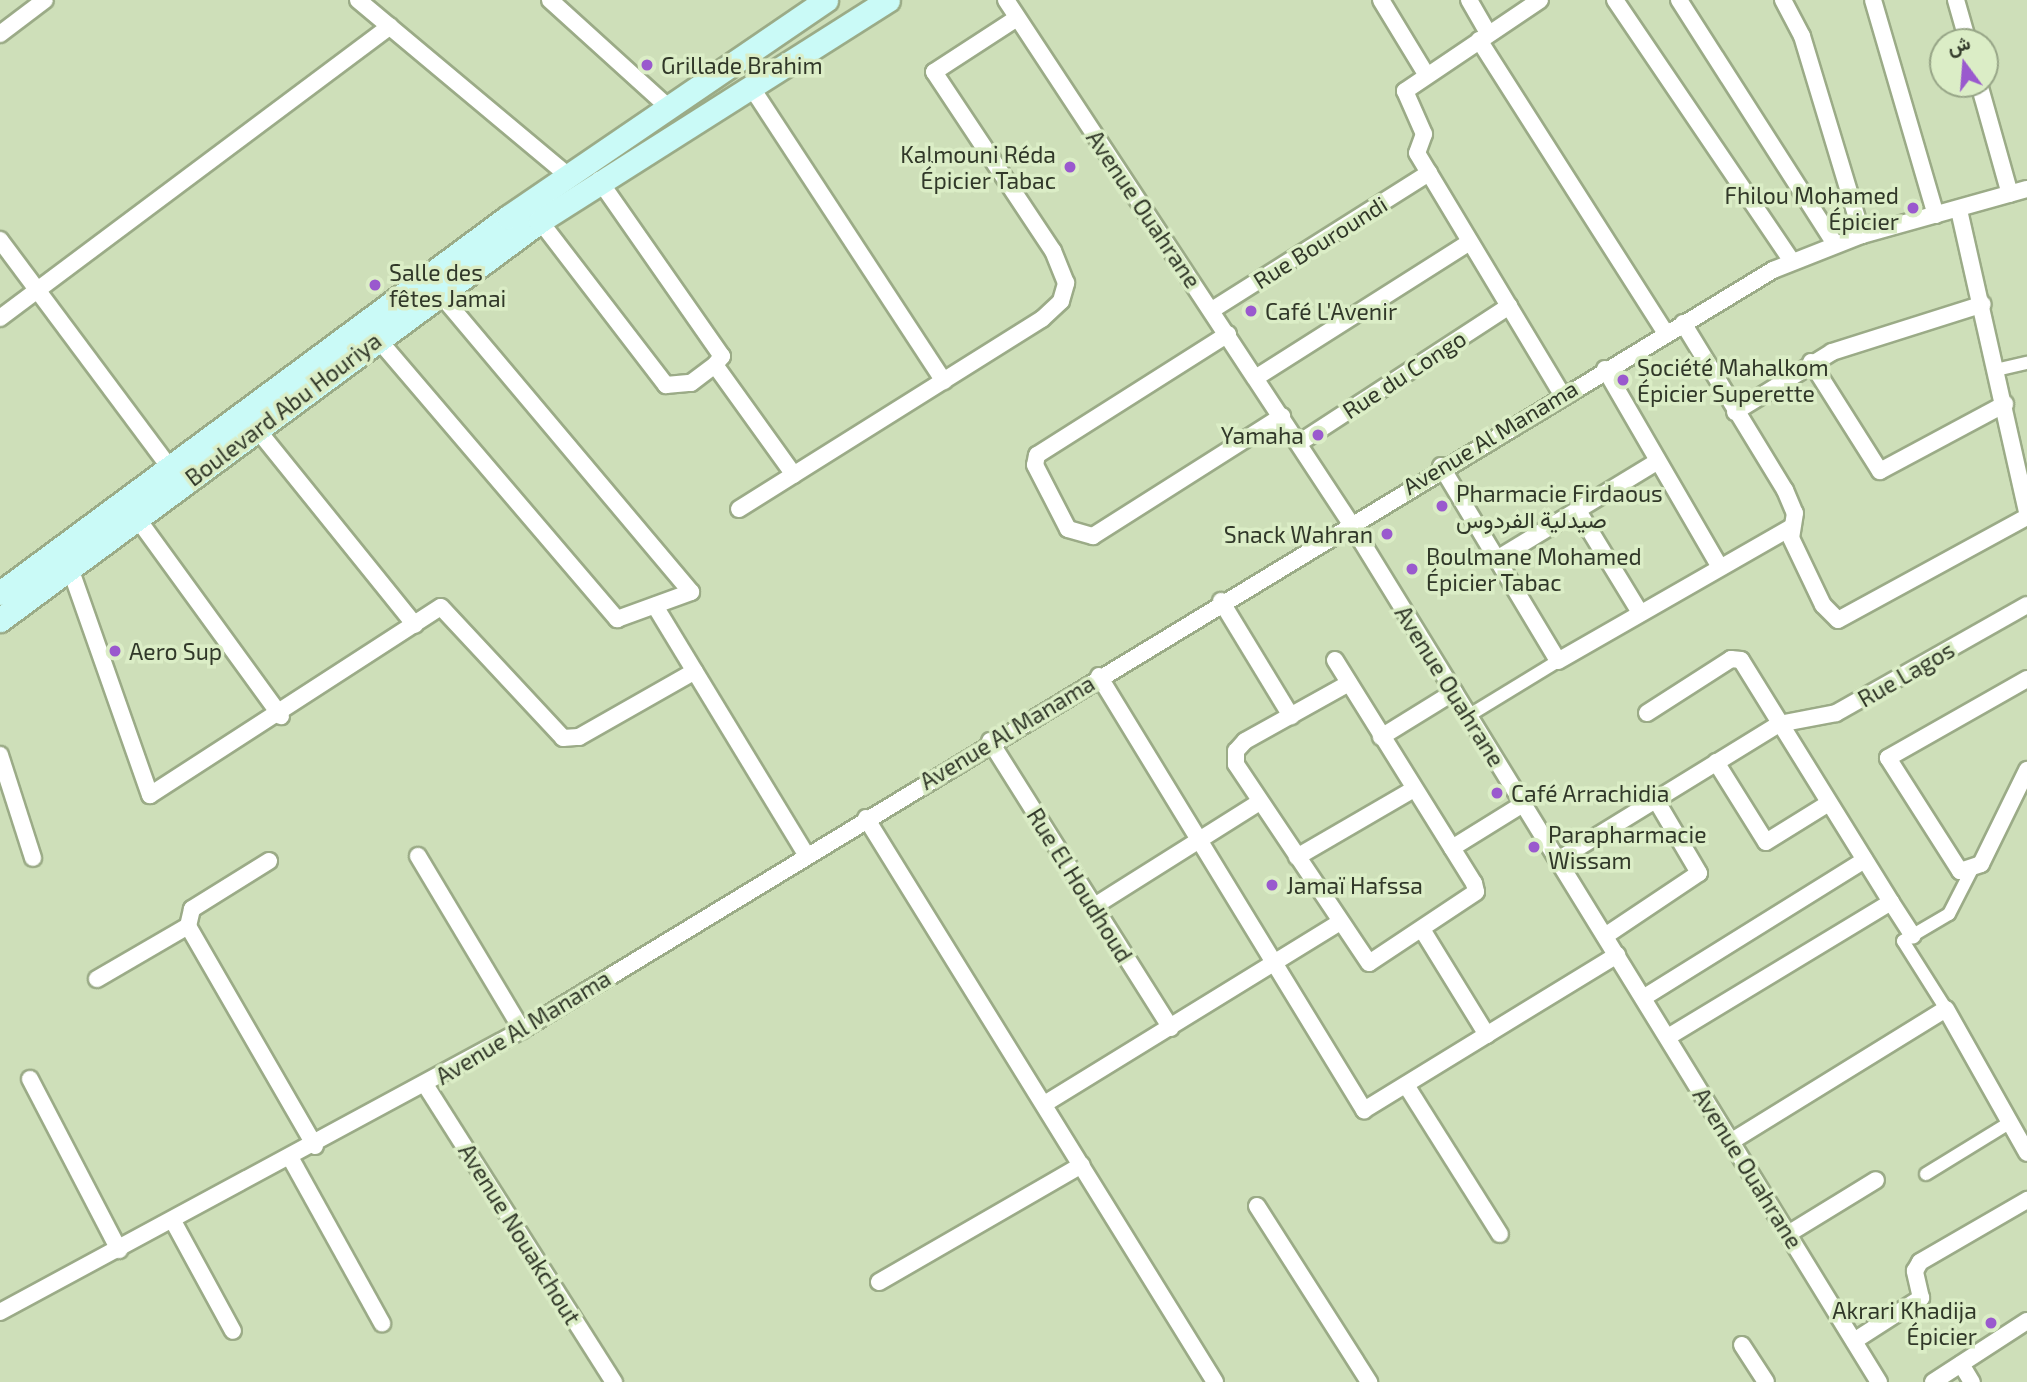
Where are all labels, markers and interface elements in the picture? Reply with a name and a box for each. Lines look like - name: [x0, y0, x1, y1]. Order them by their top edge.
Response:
- north arrow: [1929, 28, 1999, 98]
- text: ش: [1944, 30, 1973, 58]
- place label: Grillade Brahim: [661, 51, 823, 79]
- marker: Grillade Brahim: [639, 57, 655, 73]
- street label: Avenue Ouahrane: [1081, 125, 1207, 293]
- place label: Kalmouni Réda Épicier Tabac: [900, 140, 1056, 194]
- marker: Kalmouni Réda Épicier Tabac: [1062, 159, 1078, 175]
- place label: Fhilou Mohamed Épicier: [1724, 181, 1899, 235]
- street label: Rue Bouroundi: [1248, 190, 1392, 294]
- marker: Fhilou Mohamed Épicier: [1905, 200, 1921, 216]
- place label: Salle des fêtes Jamai: [389, 258, 507, 312]
- marker: Salle des fêtes Jamai: [367, 277, 383, 293]
- place label: Café L'Avenir: [1265, 297, 1397, 325]
- marker: Café L'Avenir: [1243, 303, 1259, 319]
- street label: Rue du Congo: [1337, 324, 1471, 424]
- street label: Boulevard Abu Houriya: [180, 326, 386, 492]
- place label: Société Mahalkom Épicier Superette: [1637, 353, 1829, 407]
- marker: Société Mahalkom Épicier Superette: [1615, 372, 1631, 388]
- street label: Avenue Al Manama: [1397, 374, 1583, 500]
- place label: Yamaha: [1221, 421, 1304, 449]
- marker: Yamaha: [1310, 427, 1326, 443]
- place label: Pharmacie Firdaous صيدلية الفردوس: [1456, 479, 1663, 533]
- marker: Pharmacie Firdaous صيدلية الفردوس: [1434, 498, 1450, 514]
- place label: Snack Wahran: [1223, 520, 1373, 548]
- marker: Snack Wahran: [1379, 526, 1395, 542]
- place label: Boulmane Mohamed Épicier Tabac: [1426, 542, 1642, 596]
- marker: Boulmane Mohamed Épicier Tabac: [1404, 561, 1420, 577]
- street label: Avenue Ouahrane: [1389, 601, 1511, 771]
- street label: Rue Lagos: [1853, 635, 1959, 713]
- place label: Aero Sup: [129, 637, 222, 665]
- marker: Aero Sup: [107, 643, 123, 659]
- street label: Avenue Al Manama: [914, 669, 1100, 795]
- place label: Café Arrachidia: [1511, 779, 1670, 807]
- marker: Café Arrachidia: [1489, 785, 1505, 801]
- street label: Rue El Houdhoud: [1021, 803, 1139, 967]
- place label: Parapharmacie Wissam: [1548, 820, 1707, 874]
- marker: Parapharmacie Wissam: [1526, 839, 1542, 855]
- place label: Jamaï Hafssa: [1286, 871, 1423, 899]
- marker: Jamaï Hafssa: [1264, 877, 1280, 893]
- street label: Avenue Al Manama: [430, 964, 616, 1090]
- street label: Avenue Ouahrane: [1687, 1083, 1809, 1253]
- street label: Avenue Nouakchout: [453, 1138, 587, 1330]
- place label: Akrari Khadija Épicier: [1832, 1296, 1977, 1350]
- marker: Akrari Khadija Épicier: [1983, 1315, 1999, 1331]

